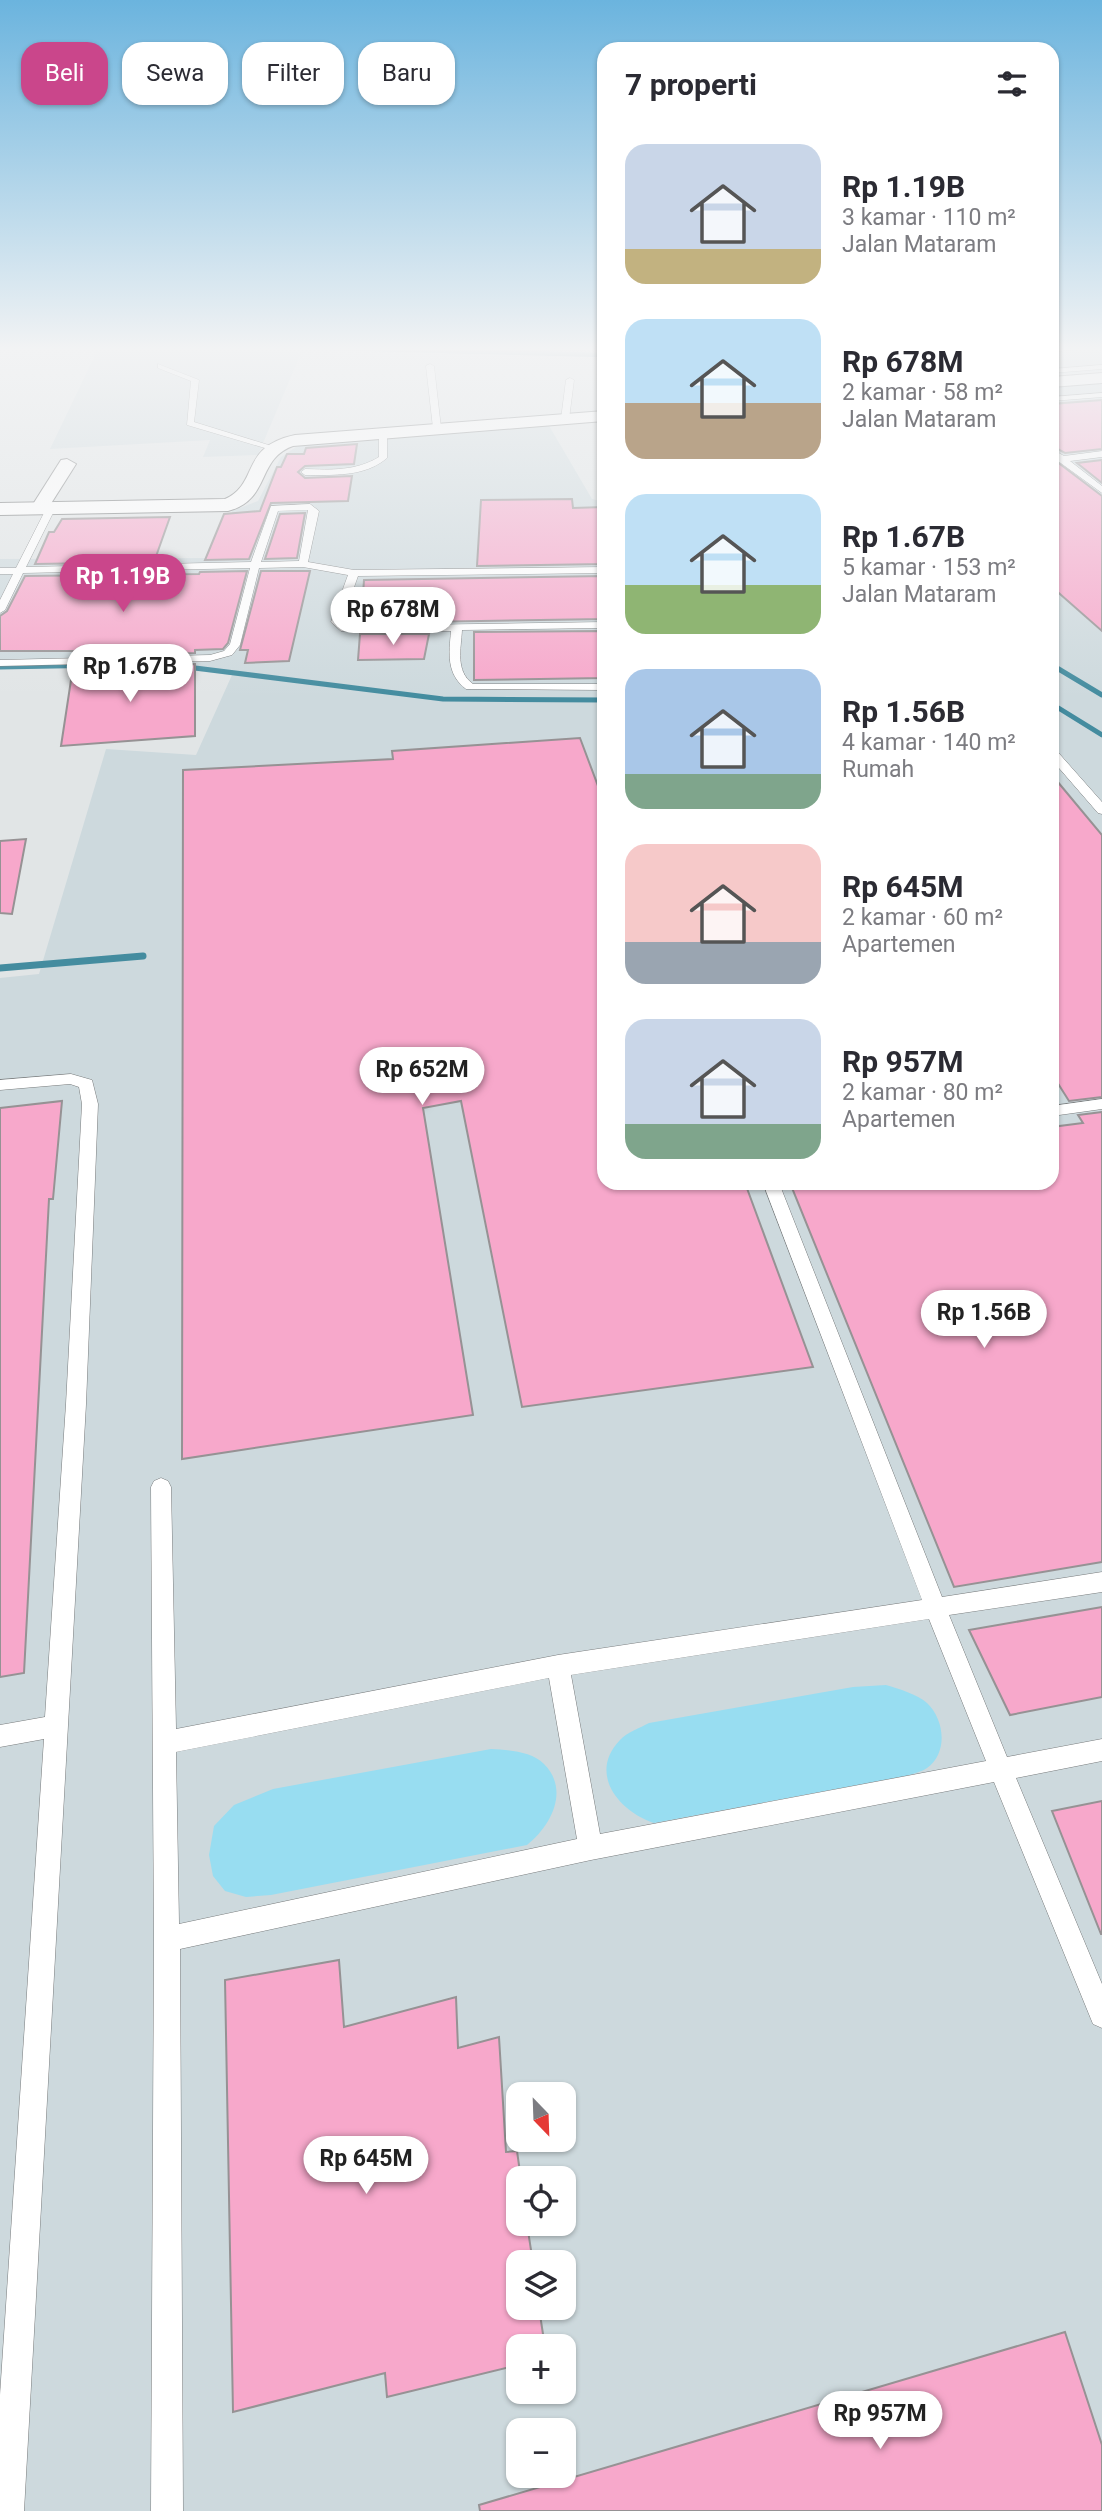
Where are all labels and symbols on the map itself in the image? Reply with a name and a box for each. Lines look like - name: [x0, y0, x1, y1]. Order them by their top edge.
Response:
- pin: Rp 1.19B: [51, 554, 195, 614]
- pin: Rp 678M: [328, 588, 458, 647]
- pin: Rp 1.67B: [58, 644, 202, 704]
- pin: Rp 652M: [357, 1048, 487, 1107]
- pin: Rp 1.56B: [912, 1290, 1056, 1350]
- north arrow: [506, 2082, 576, 2152]
- pin: Rp 645M: [301, 2136, 431, 2196]
- pin: Rp 957M: [815, 2392, 945, 2451]

